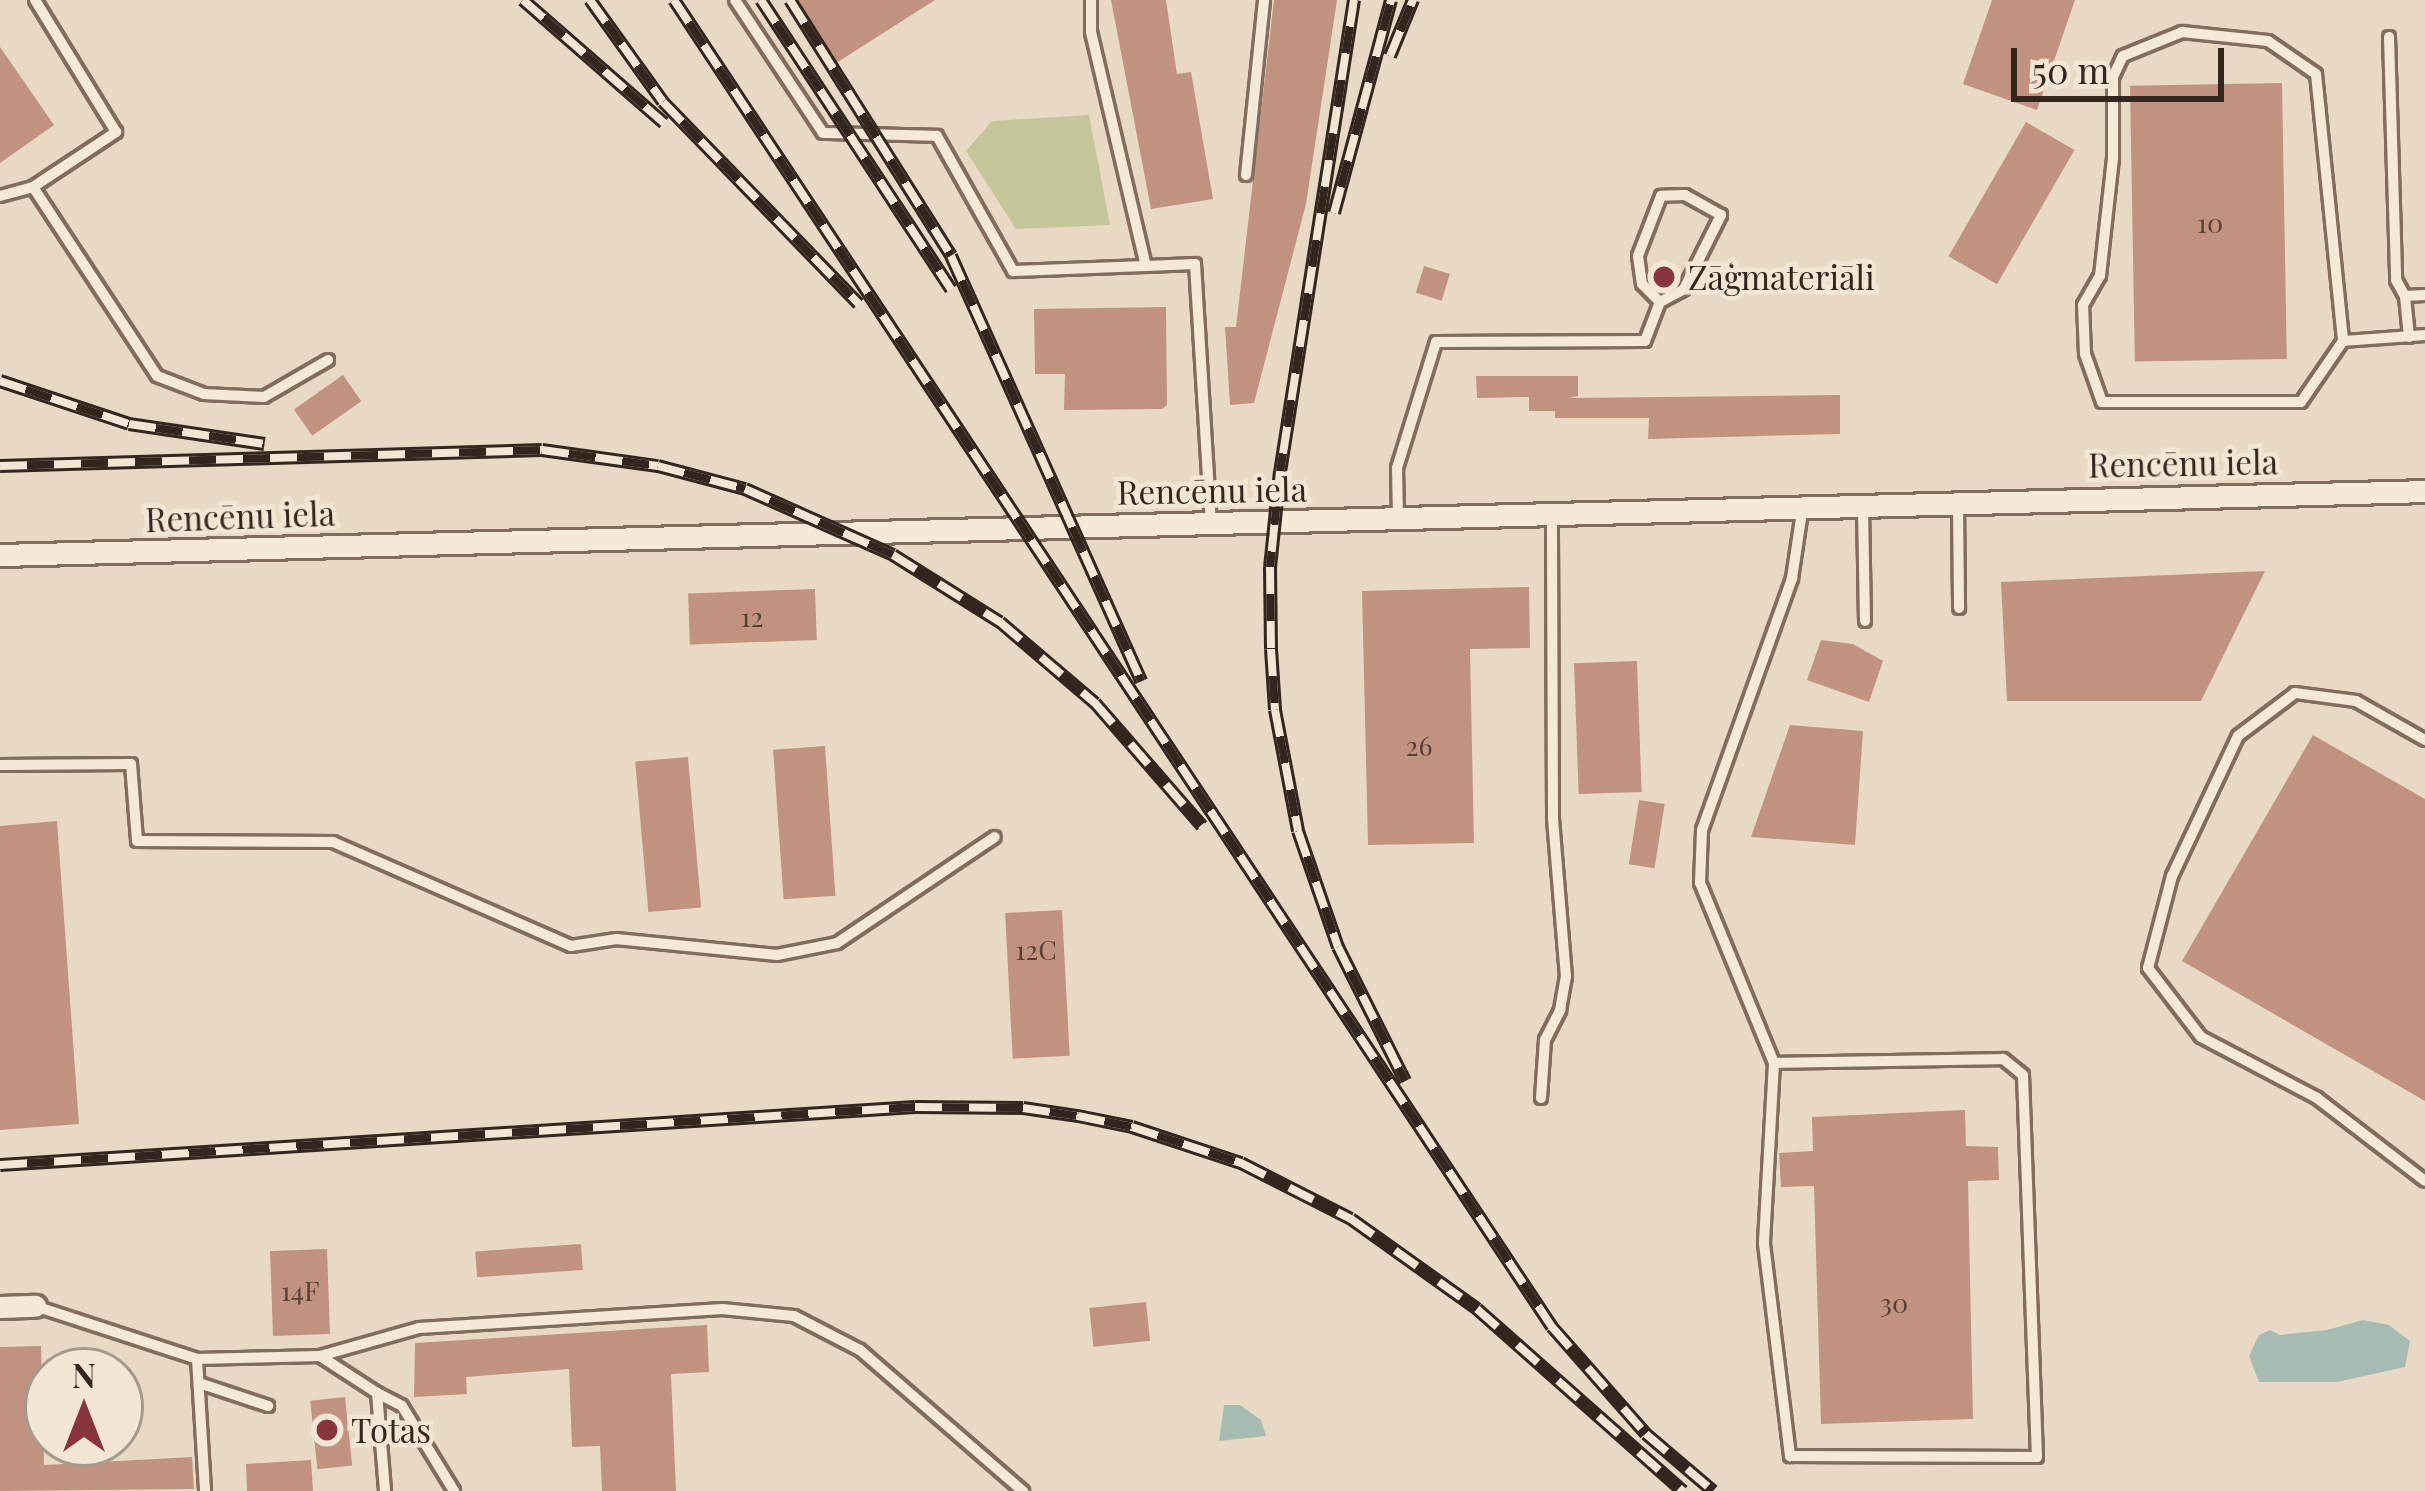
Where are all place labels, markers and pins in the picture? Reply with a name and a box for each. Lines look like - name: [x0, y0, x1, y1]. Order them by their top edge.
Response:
- place label: Zāģmateriāli: [1688, 257, 1875, 297]
- marker: Zāģmateriāli: [1651, 264, 1677, 290]
- place label: Totas: [351, 1410, 431, 1450]
- marker: Totas: [314, 1417, 340, 1443]

